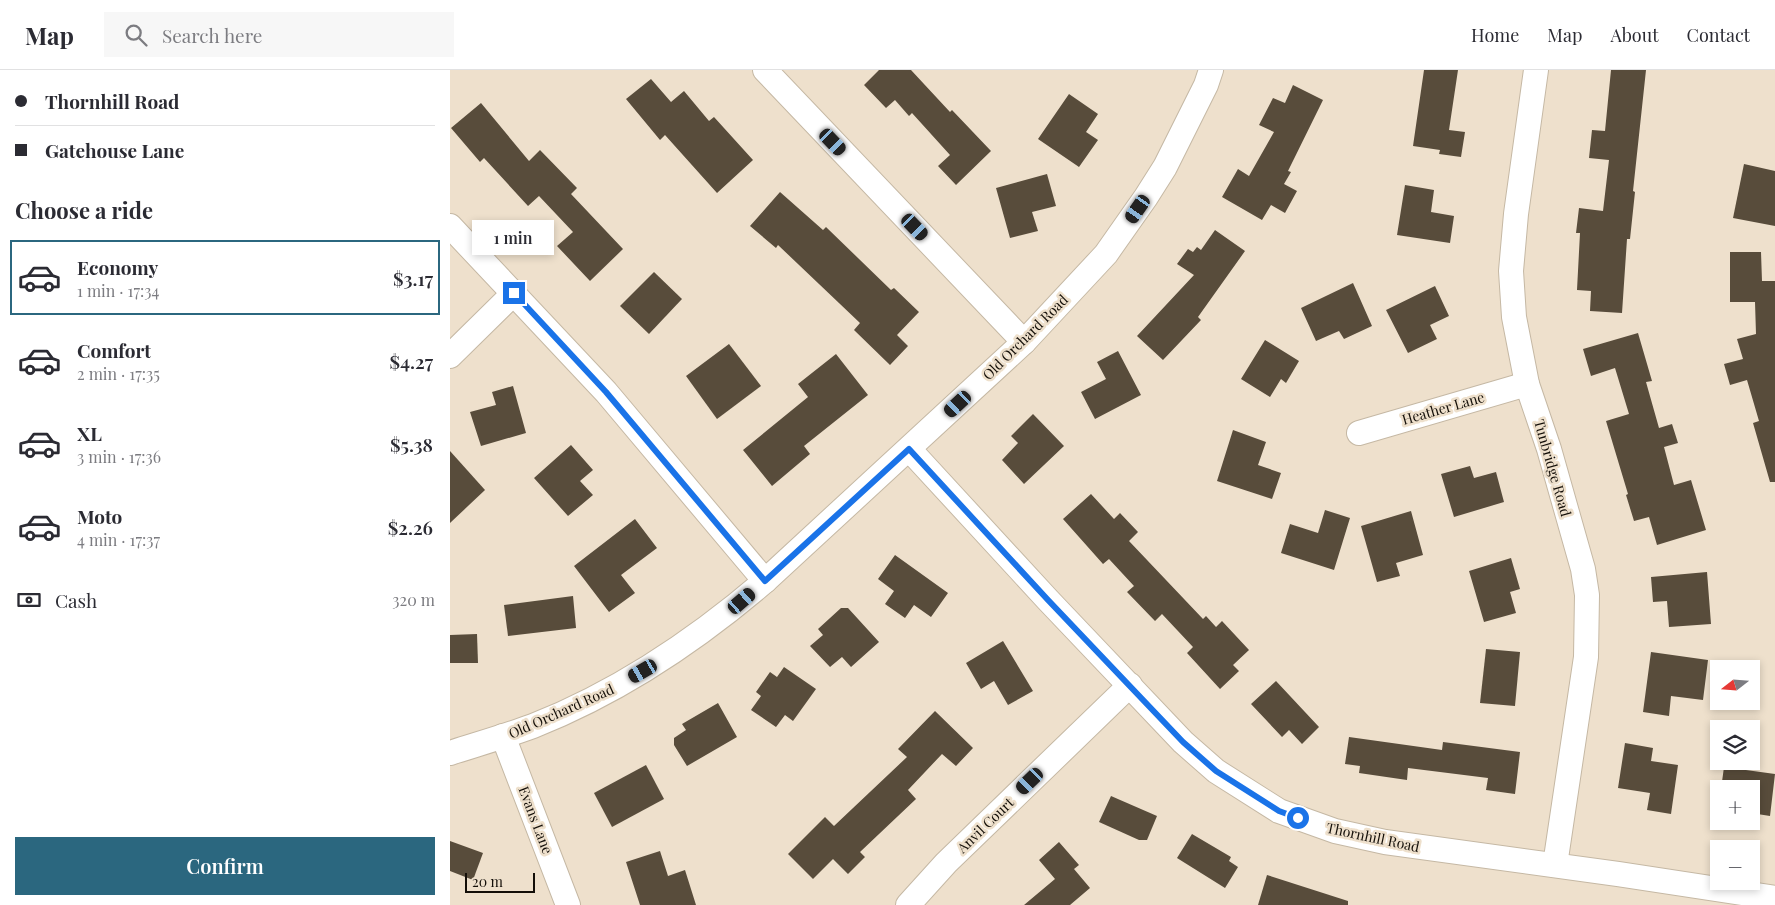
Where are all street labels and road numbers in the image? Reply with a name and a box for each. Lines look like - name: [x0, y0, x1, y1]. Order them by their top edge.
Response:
- street label: Old Orchard Road: [978, 290, 1072, 384]
- street label: Heather Lane: [1400, 387, 1486, 429]
- street label: Tunbridge Road: [1530, 417, 1576, 519]
- street label: Old Orchard Road: [505, 679, 617, 743]
- street label: Evans Lane: [514, 783, 558, 857]
- street label: Anvil Court: [952, 792, 1018, 858]
- street label: Thornhill Road: [1325, 818, 1421, 856]

